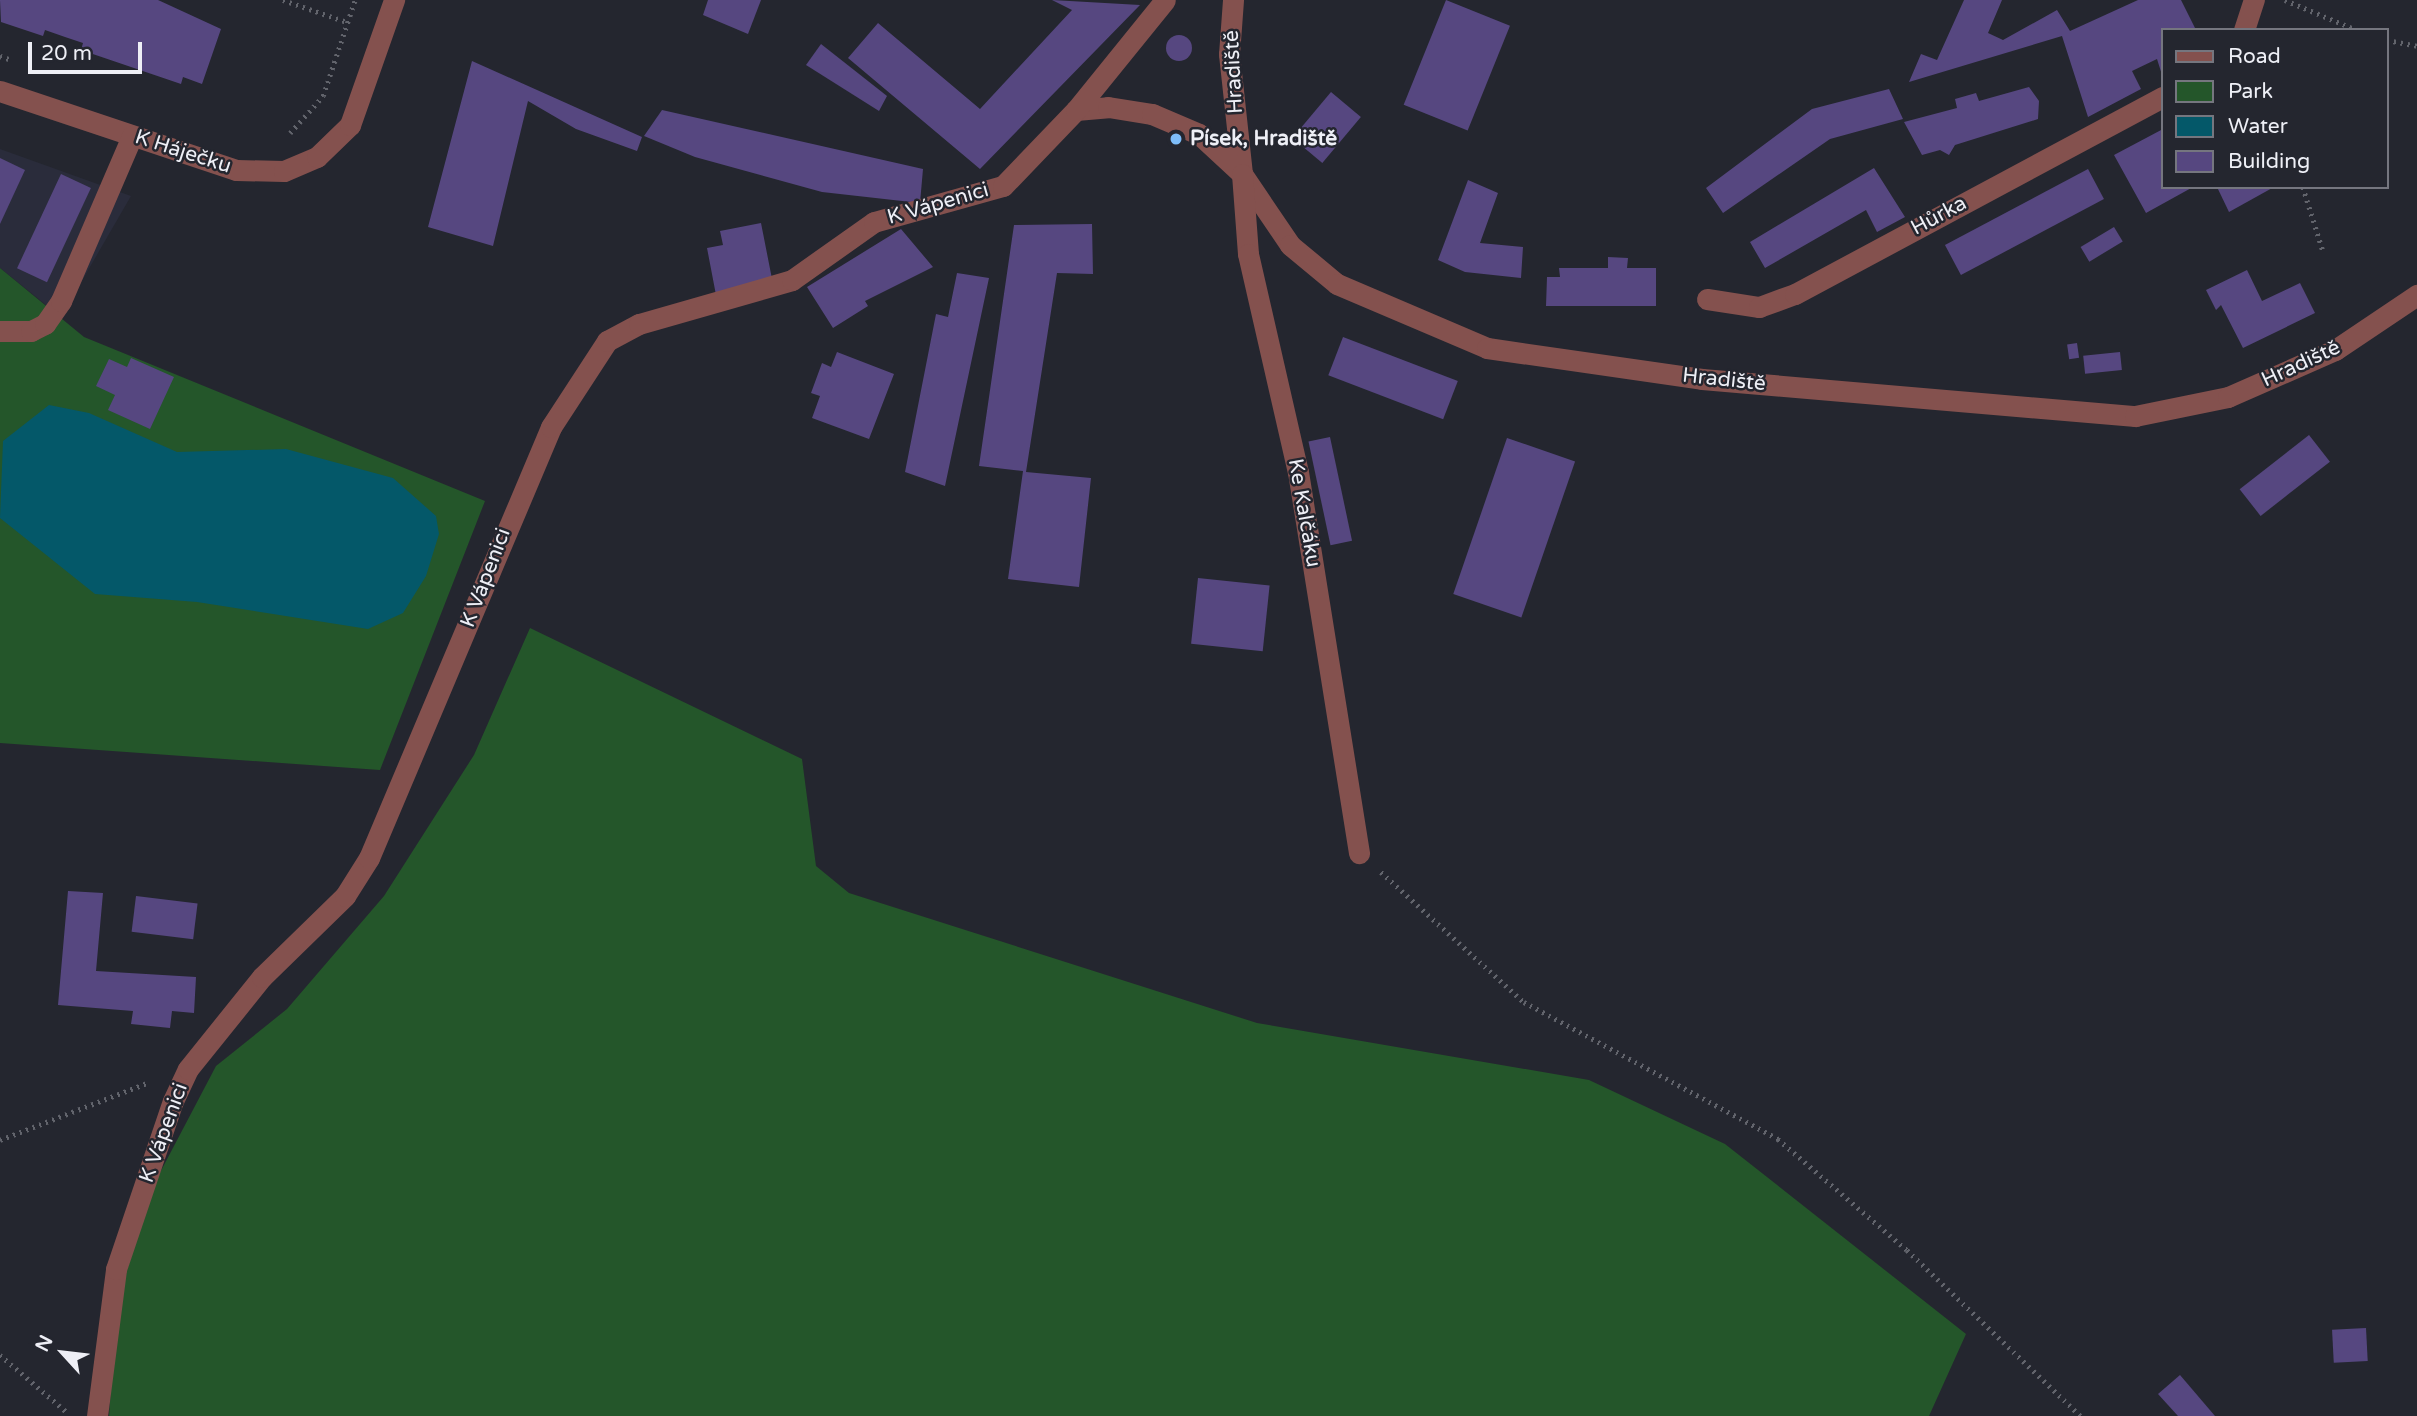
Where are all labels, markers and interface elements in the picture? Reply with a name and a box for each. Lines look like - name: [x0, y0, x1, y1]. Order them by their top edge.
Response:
- scale bar: [32, 28, 145, 72]
- legend: [2162, 28, 2389, 189]
- street label: Hradiště: [1219, 30, 1249, 114]
- text: 20 m: [41, 41, 92, 66]
- text: Road: [2228, 44, 2281, 69]
- text: Park: [2228, 79, 2273, 104]
- text: Water: [2228, 114, 2288, 139]
- street label: K Háječku: [132, 125, 234, 179]
- place label: Písek, Hradiště: [1190, 126, 1337, 152]
- marker: Písek, Hradiště: [1168, 131, 1184, 147]
- text: Building: [2228, 149, 2310, 174]
- street label: K Vápenici: [884, 178, 992, 230]
- street label: Hůrka: [1907, 191, 1971, 241]
- street label: Hradiště: [2258, 335, 2344, 393]
- street label: Hradiště: [1681, 363, 1767, 397]
- street label: Ke Kalčáku: [1282, 457, 1326, 569]
- street label: K Vápenici: [456, 525, 516, 631]
- street label: K Vápenici: [134, 1080, 194, 1186]
- north arrow: [28, 1318, 98, 1388]
- text: N: [31, 1332, 58, 1355]

